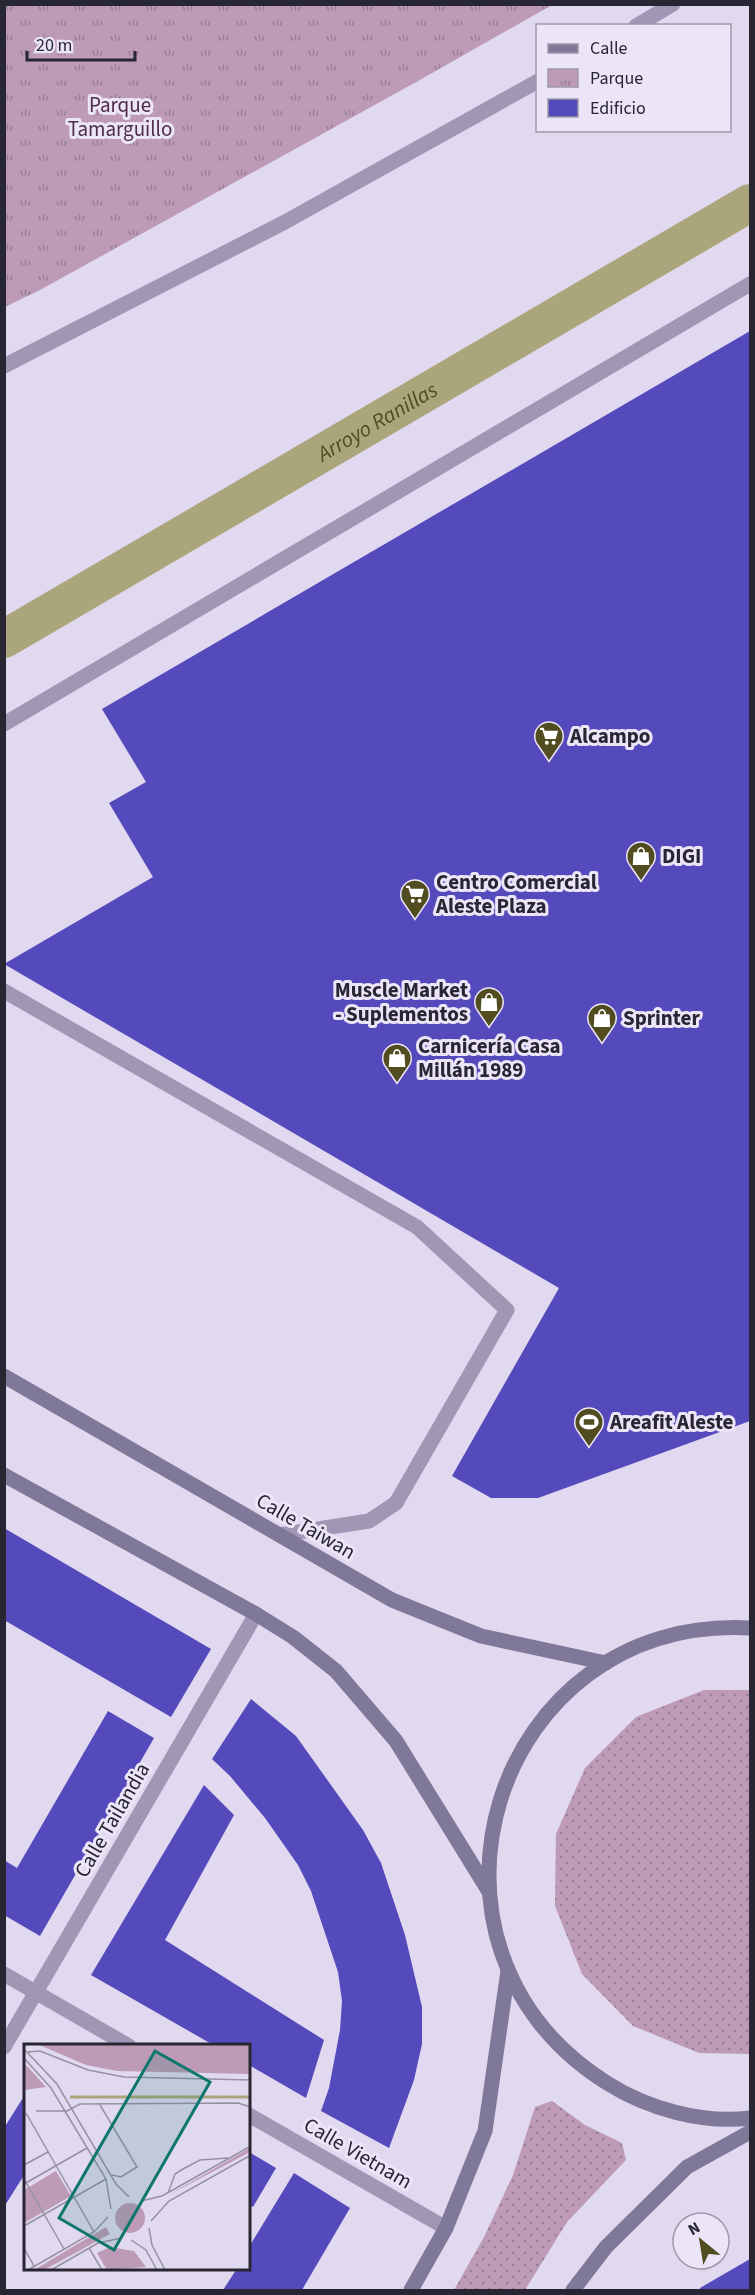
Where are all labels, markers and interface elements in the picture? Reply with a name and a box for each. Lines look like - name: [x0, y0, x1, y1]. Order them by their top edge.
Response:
- scale bar: [27, 24, 135, 62]
- legend: [536, 24, 731, 132]
- text: 20 m: [36, 33, 72, 58]
- text: Calle: [590, 36, 628, 61]
- text: Parque: [590, 66, 643, 91]
- park label: Parque Tamarguillo: [68, 90, 172, 144]
- text: Edificio: [590, 96, 646, 121]
- water label: Arroyo Ranillas: [309, 374, 444, 471]
- supermarket icon: Alcampo: [533, 720, 565, 762]
- place label: Alcampo: [569, 721, 650, 751]
- shop icon: DIGI: [625, 840, 657, 882]
- place label: DIGI: [662, 841, 701, 871]
- place label: Centro Comercial Aleste Plaza: [435, 867, 597, 921]
- supermarket icon: Centro Comercial Aleste Plaza: [399, 878, 431, 920]
- place label: Muscle Market - Suplementos: [335, 975, 468, 1029]
- shop icon: Muscle Market - Suplementos: [473, 986, 505, 1028]
- shop icon: Sprinter: [586, 1002, 618, 1044]
- place label: Sprinter: [623, 1003, 700, 1033]
- place label: Carnicería Casa Millán 1989: [418, 1031, 561, 1085]
- shop icon: Carnicería Casa Millán 1989: [381, 1042, 413, 1084]
- sports icon: Areafit Aleste: [573, 1406, 605, 1448]
- place label: Areafit Aleste: [609, 1407, 734, 1437]
- street label: Calle Taiwan: [251, 1485, 361, 1567]
- street label: Calle Tailandia: [67, 1757, 157, 1883]
- inset map: [24, 2044, 250, 2271]
- street label: Calle Vietnam: [298, 2110, 418, 2196]
- north arrow: [671, 2211, 731, 2271]
- text: N: [684, 2217, 704, 2241]

